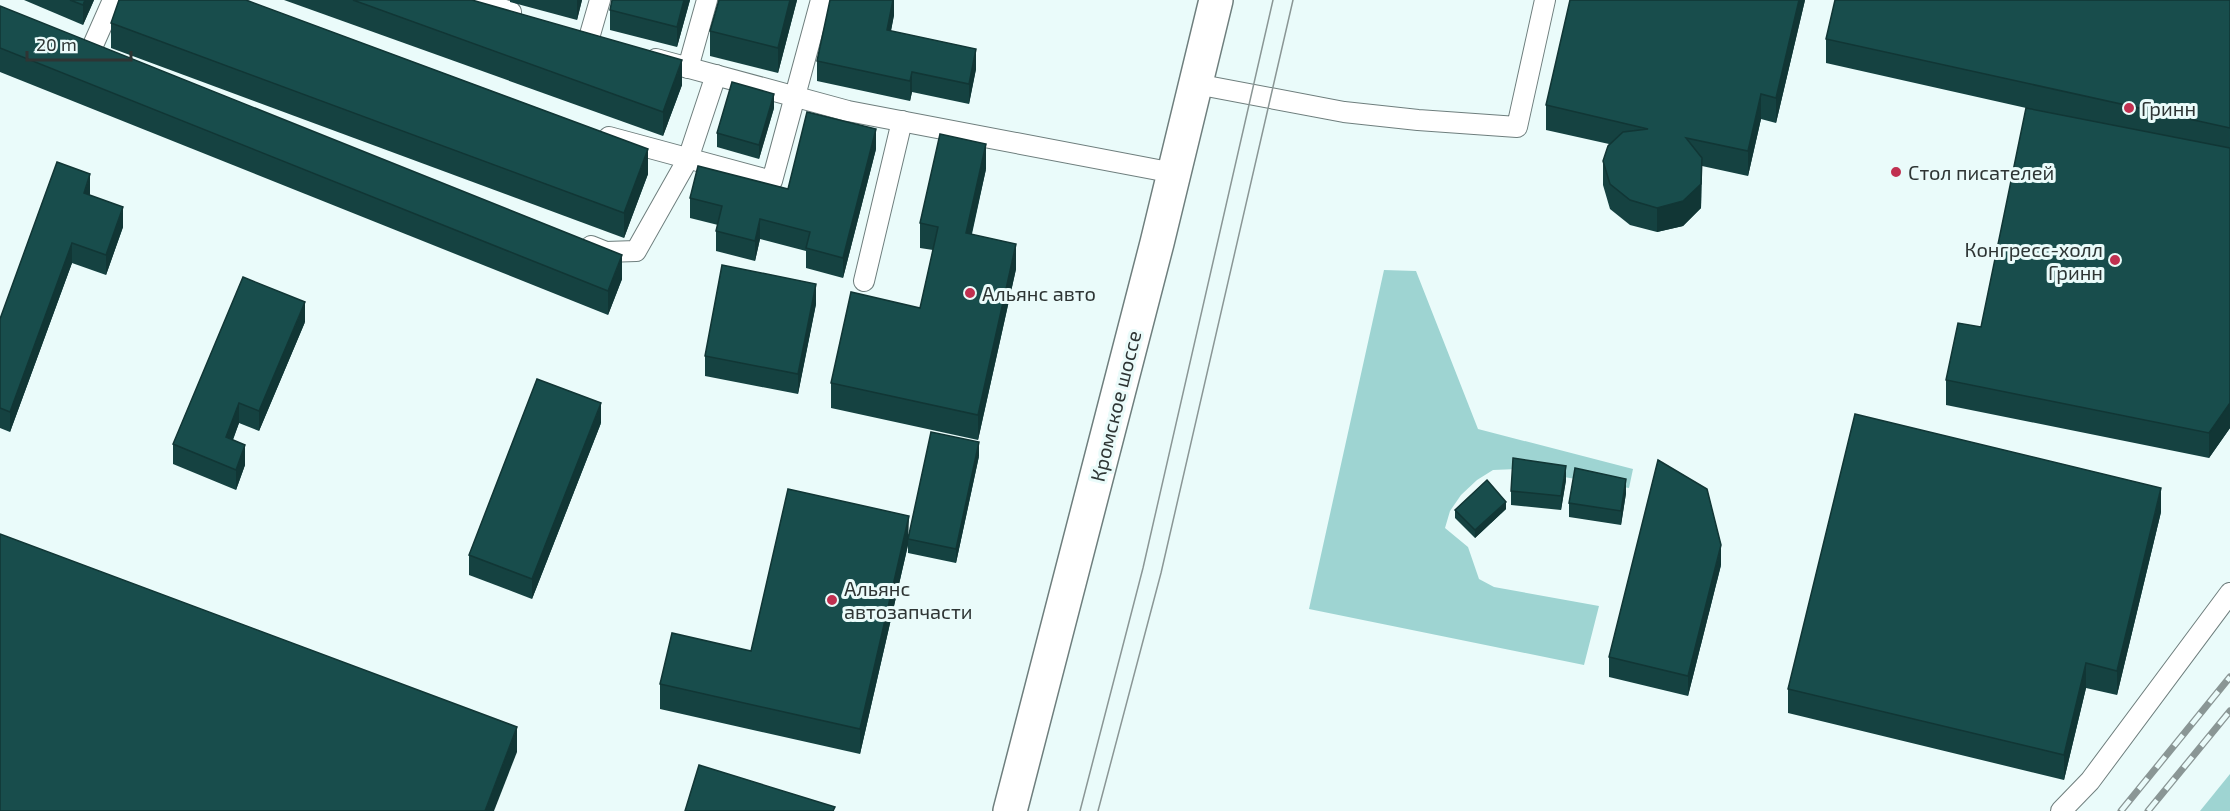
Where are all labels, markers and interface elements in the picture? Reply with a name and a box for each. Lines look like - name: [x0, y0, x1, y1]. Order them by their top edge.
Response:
- scale bar: [27, 24, 130, 62]
- text: 20 m: [36, 33, 77, 55]
- place label: Гринн: [2141, 96, 2196, 120]
- marker: Гринн: [2122, 101, 2136, 115]
- place label: Стол писателей: [1908, 160, 2054, 184]
- marker: Стол писателей: [1889, 165, 1903, 179]
- place label: Конгресс-холл Гринн: [1965, 237, 2103, 284]
- marker: Конгресс-холл Гринн: [2108, 253, 2122, 267]
- place label: Альянс авто: [982, 281, 1096, 305]
- marker: Альянс авто: [963, 286, 977, 300]
- street label: Кромское шоссе: [1085, 328, 1145, 484]
- place label: Альянс автозапчасти: [844, 576, 973, 623]
- marker: Альянс автозапчасти: [825, 593, 839, 607]

